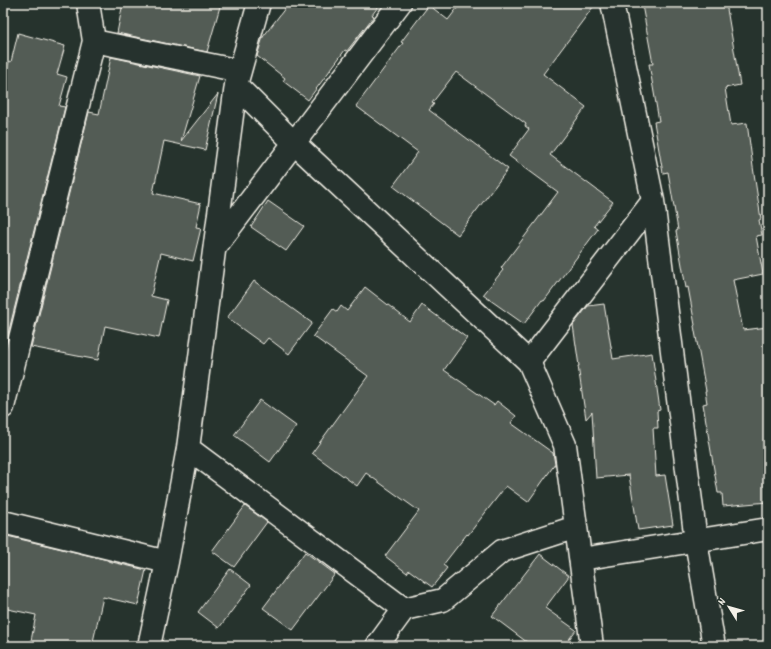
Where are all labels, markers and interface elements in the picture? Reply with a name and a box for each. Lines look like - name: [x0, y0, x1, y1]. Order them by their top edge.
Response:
- north arrow: [709, 587, 749, 627]
- text: N: [715, 595, 731, 609]

